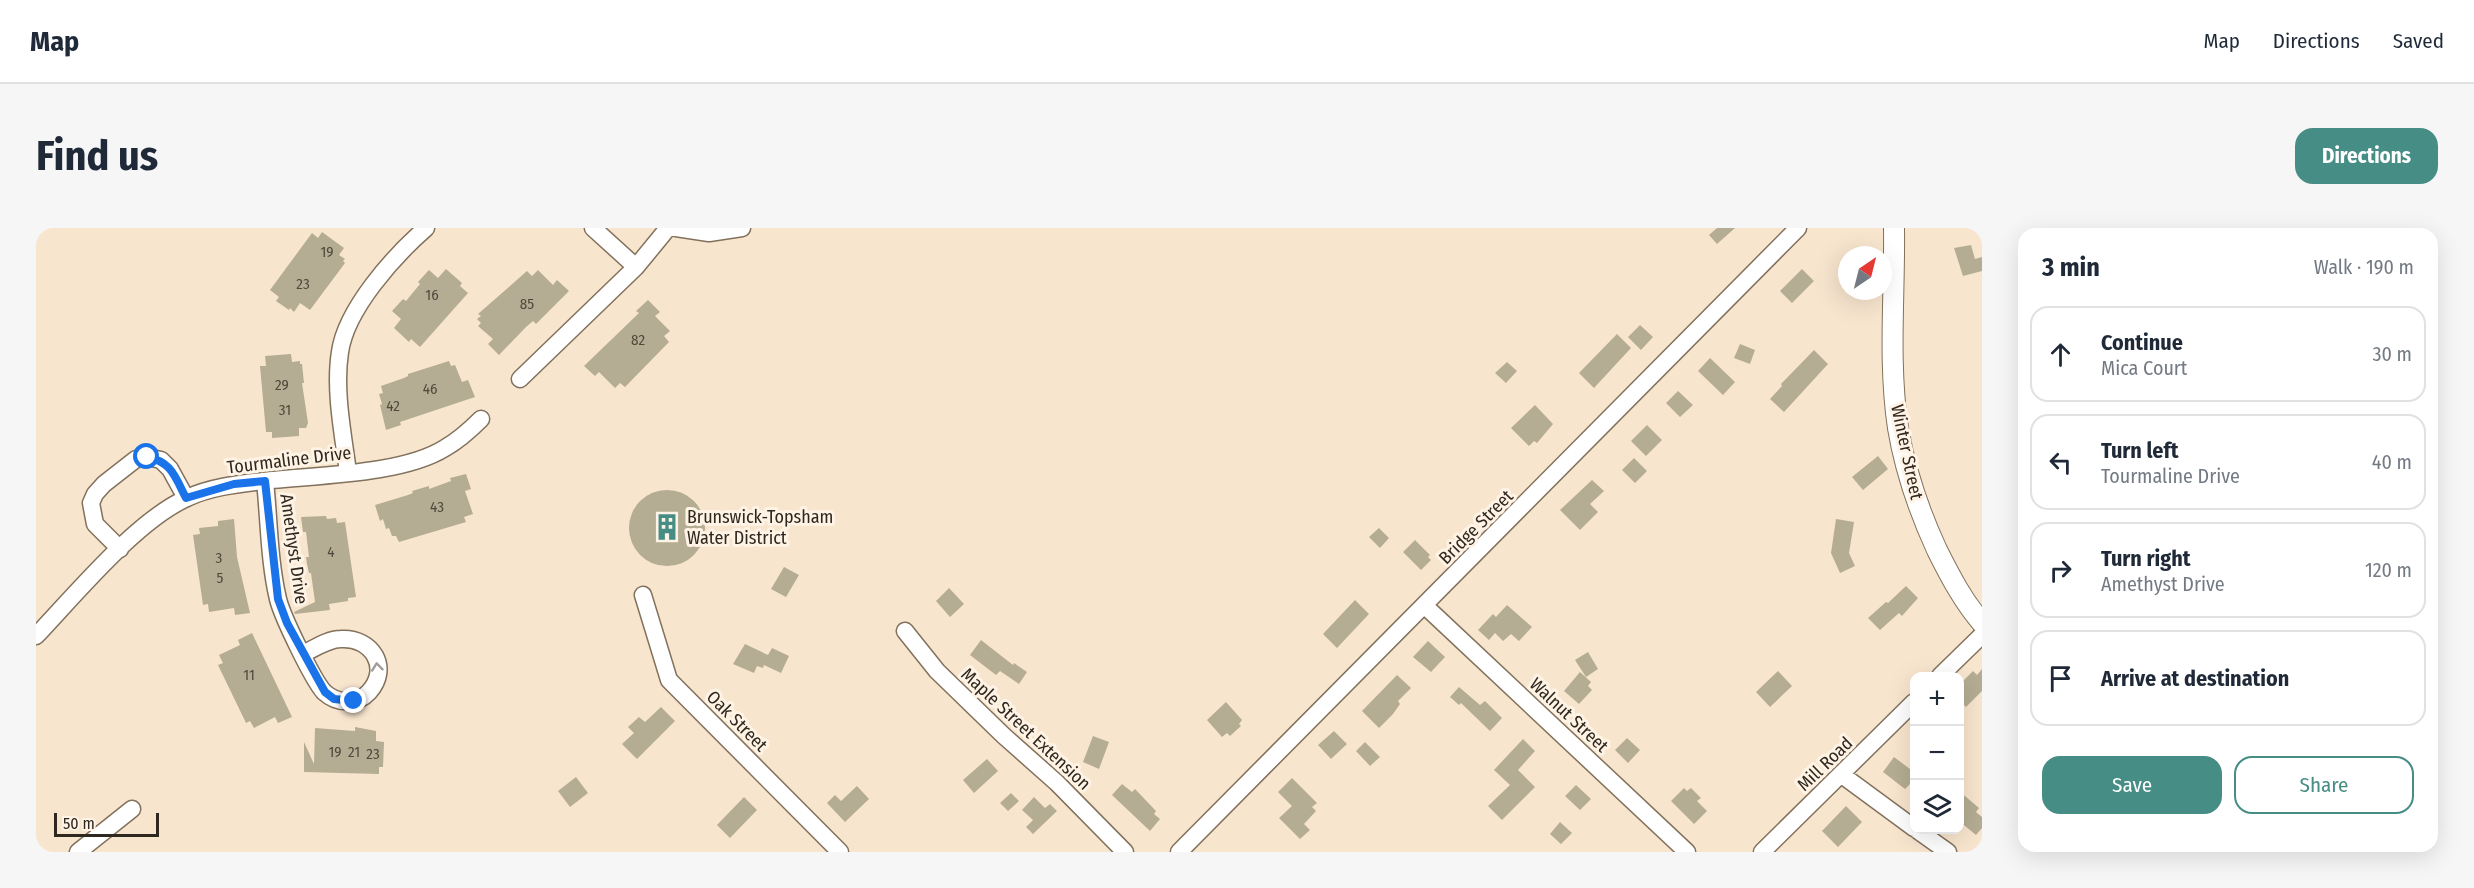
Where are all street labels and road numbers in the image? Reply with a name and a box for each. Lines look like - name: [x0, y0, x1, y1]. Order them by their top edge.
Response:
- street label: Winter Street: [1886, 402, 1928, 502]
- street label: Tourmaline Drive: [226, 441, 352, 479]
- street label: Bridge Street: [1434, 485, 1518, 569]
- street label: Amethyst Drive: [275, 492, 313, 606]
- street label: Maple Street Extension: [957, 663, 1095, 795]
- street label: Walnut Street: [1525, 673, 1613, 757]
- street label: Oak Street: [702, 686, 772, 756]
- street label: Mill Road: [1793, 732, 1857, 796]

